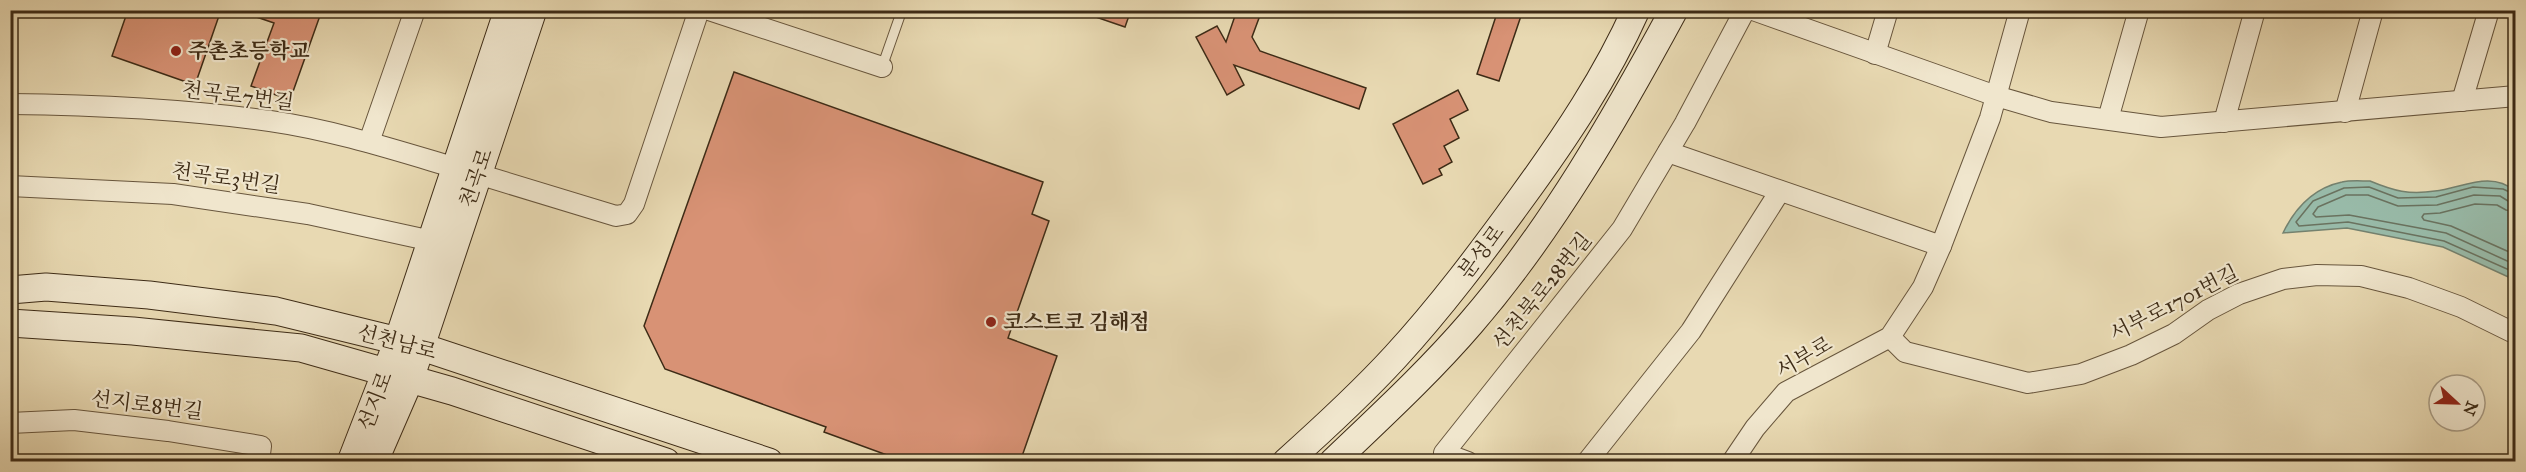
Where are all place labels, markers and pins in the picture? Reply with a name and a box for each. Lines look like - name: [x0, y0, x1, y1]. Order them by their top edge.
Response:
- place label: 주촌초등학교: [188, 38, 310, 64]
- marker: 주촌초등학교: [169, 44, 183, 58]
- place label: 코스트코 김해점: [1003, 309, 1150, 335]
- marker: 코스트코 김해점: [984, 315, 998, 329]

